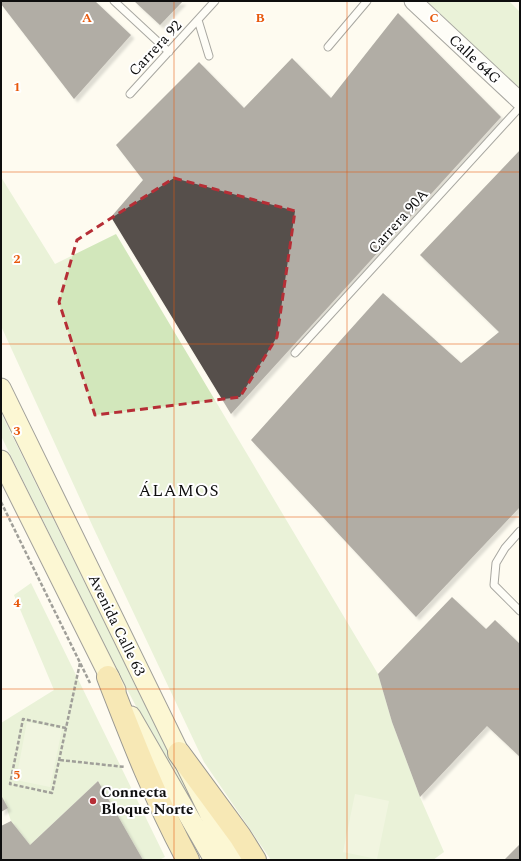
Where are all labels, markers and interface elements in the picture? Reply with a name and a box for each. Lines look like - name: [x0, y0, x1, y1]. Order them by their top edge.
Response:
- text: A: [82, 8, 92, 28]
- text: B: [255, 8, 265, 28]
- text: C: [429, 8, 439, 28]
- street label: Carrera 92: [123, 15, 188, 82]
- street label: Calle 64G: [443, 29, 506, 90]
- text: 1: [13, 77, 21, 97]
- street label: Carrera 90A: [363, 184, 434, 259]
- text: 2: [13, 249, 21, 269]
- text: 3: [13, 421, 21, 441]
- district label: ÁLAMOS: [139, 478, 219, 504]
- street label: Avenida Calle 63: [82, 570, 151, 681]
- text: 4: [13, 593, 21, 613]
- text: 5: [13, 765, 21, 785]
- place label: Connecta Bloque Norte: [101, 781, 193, 821]
- marker: Connecta Bloque Norte: [88, 796, 98, 806]

